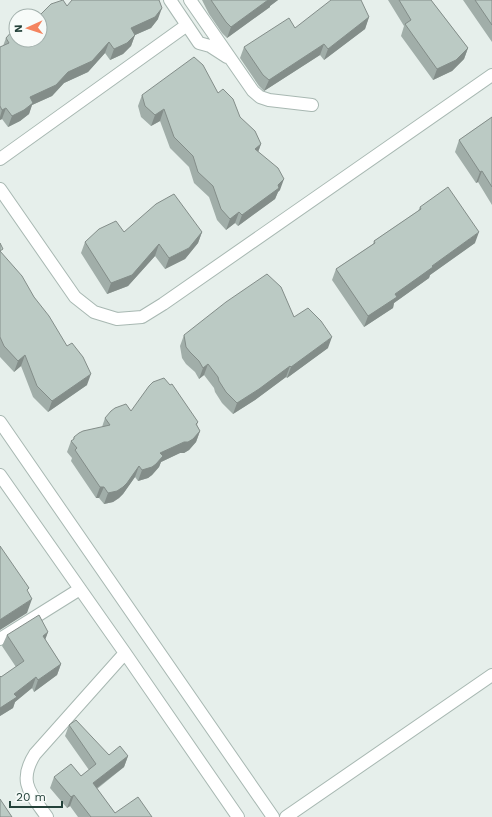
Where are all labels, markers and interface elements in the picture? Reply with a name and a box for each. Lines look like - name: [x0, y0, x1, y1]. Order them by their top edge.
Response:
- north arrow: [8, 8, 48, 48]
- text: N: [12, 24, 25, 33]
- scale bar: [10, 783, 62, 809]
- text: 20 m: [16, 790, 46, 804]

